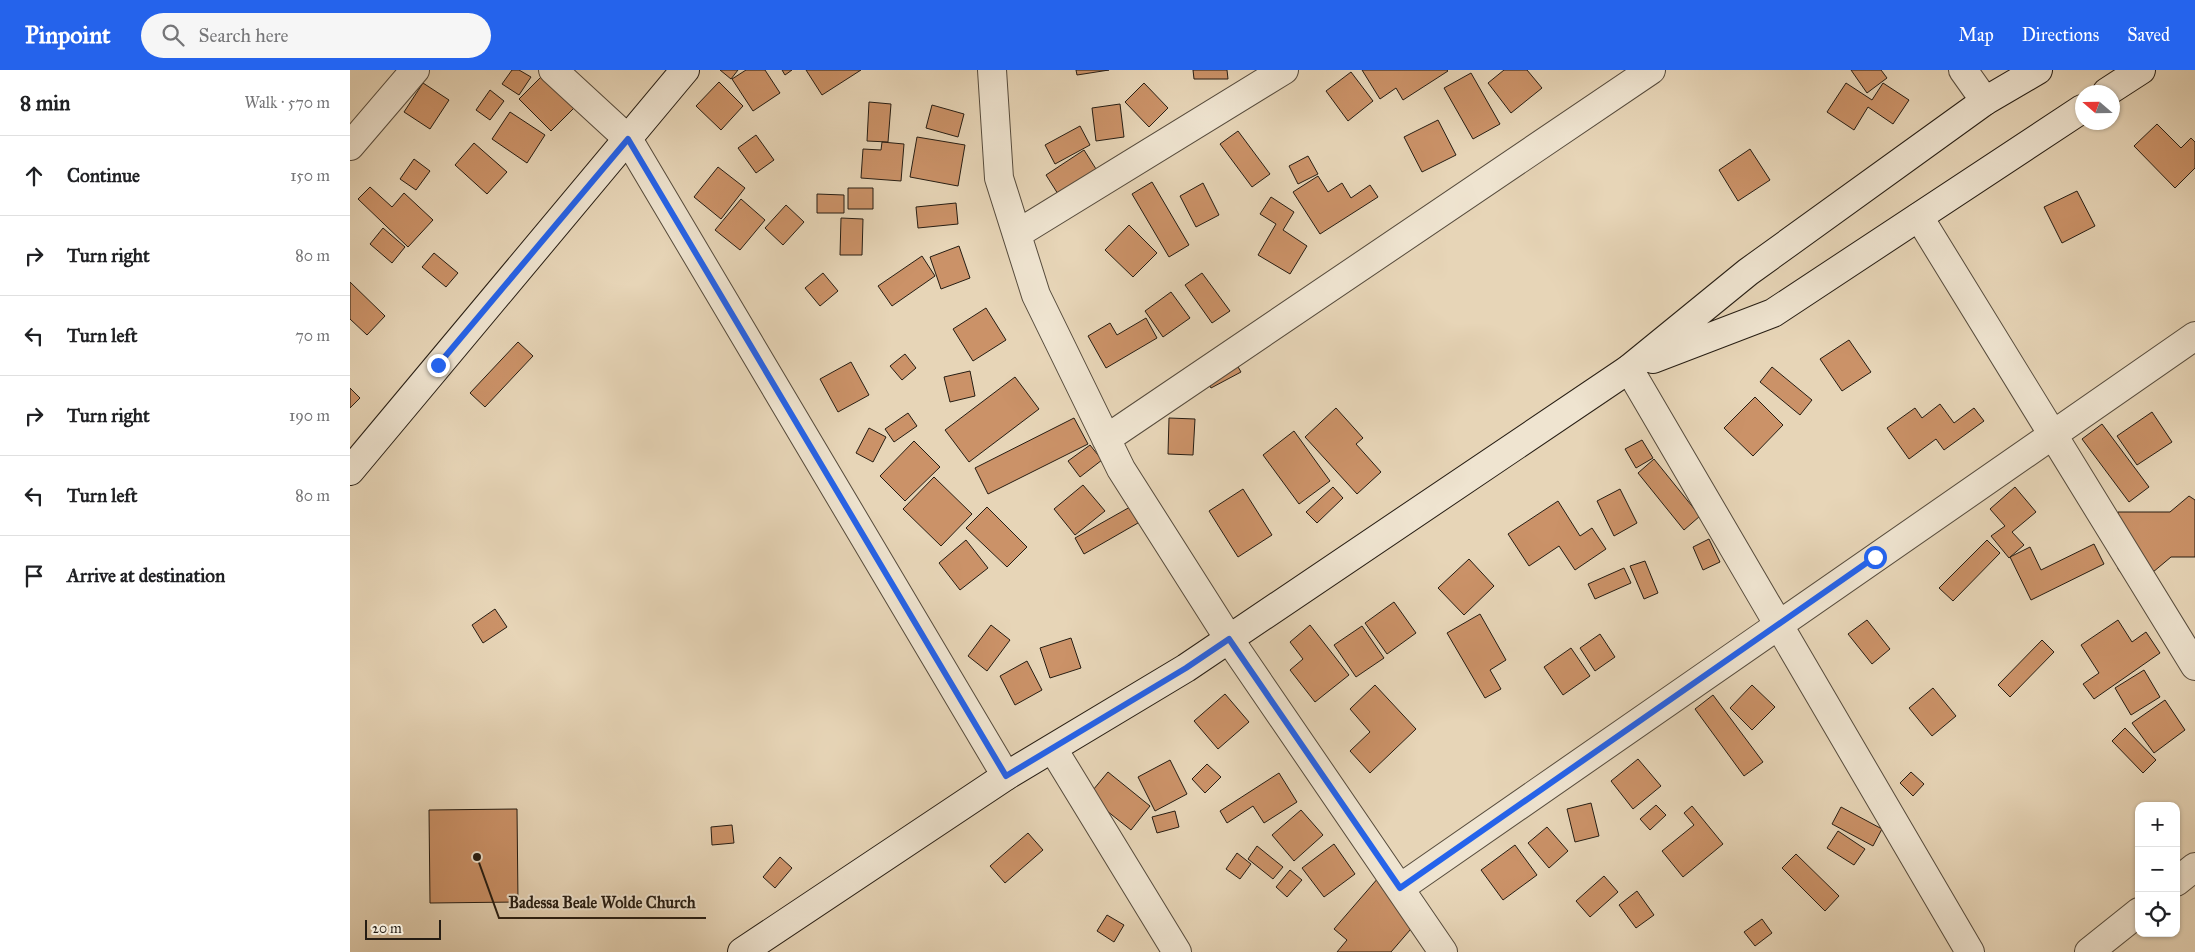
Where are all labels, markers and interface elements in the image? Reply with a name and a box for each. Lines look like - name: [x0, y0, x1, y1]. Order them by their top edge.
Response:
- search box: [141, 13, 491, 58]
- text: Pinpoint: [25, 20, 111, 50]
- icon: search: [159, 21, 187, 49]
- text: Search here: [199, 24, 289, 47]
- text: Map: [1958, 24, 1994, 46]
- text: Directions: [2022, 24, 2099, 46]
- text: Saved: [2127, 24, 2170, 46]
- north arrow: [2075, 85, 2120, 130]
- text: 8 min: [20, 90, 70, 116]
- text: Walk · 570 m: [245, 93, 330, 112]
- icon: ahead: [20, 162, 48, 190]
- text: Continue: [67, 164, 140, 187]
- text: 150 m: [290, 166, 330, 185]
- icon: right: [20, 242, 48, 270]
- text: Turn right: [67, 244, 150, 267]
- text: 80 m: [295, 246, 330, 265]
- icon: left: [20, 322, 48, 350]
- text: Turn left: [67, 324, 137, 347]
- text: 70 m: [295, 326, 330, 345]
- route end: [427, 354, 450, 377]
- icon: right: [20, 402, 48, 430]
- text: Turn right: [67, 404, 150, 427]
- text: 190 m: [289, 406, 330, 425]
- icon: left: [20, 482, 48, 510]
- text: Turn left: [67, 484, 137, 507]
- text: 80 m: [295, 486, 330, 505]
- route start: [1864, 546, 1887, 569]
- icon: arrive: [20, 562, 48, 590]
- text: Arrive at destination: [67, 564, 225, 587]
- map controls: [2135, 802, 2180, 937]
- button: +: [2135, 802, 2180, 847]
- button: −: [2135, 847, 2180, 892]
- callout: Badessa Beale Wolde Church: [499, 887, 706, 918]
- button: locate: [2135, 892, 2180, 937]
- text: Badessa Beale Wolde Church: [508, 893, 696, 912]
- scale bar: [365, 917, 441, 940]
- text: 20 m: [372, 920, 402, 937]

